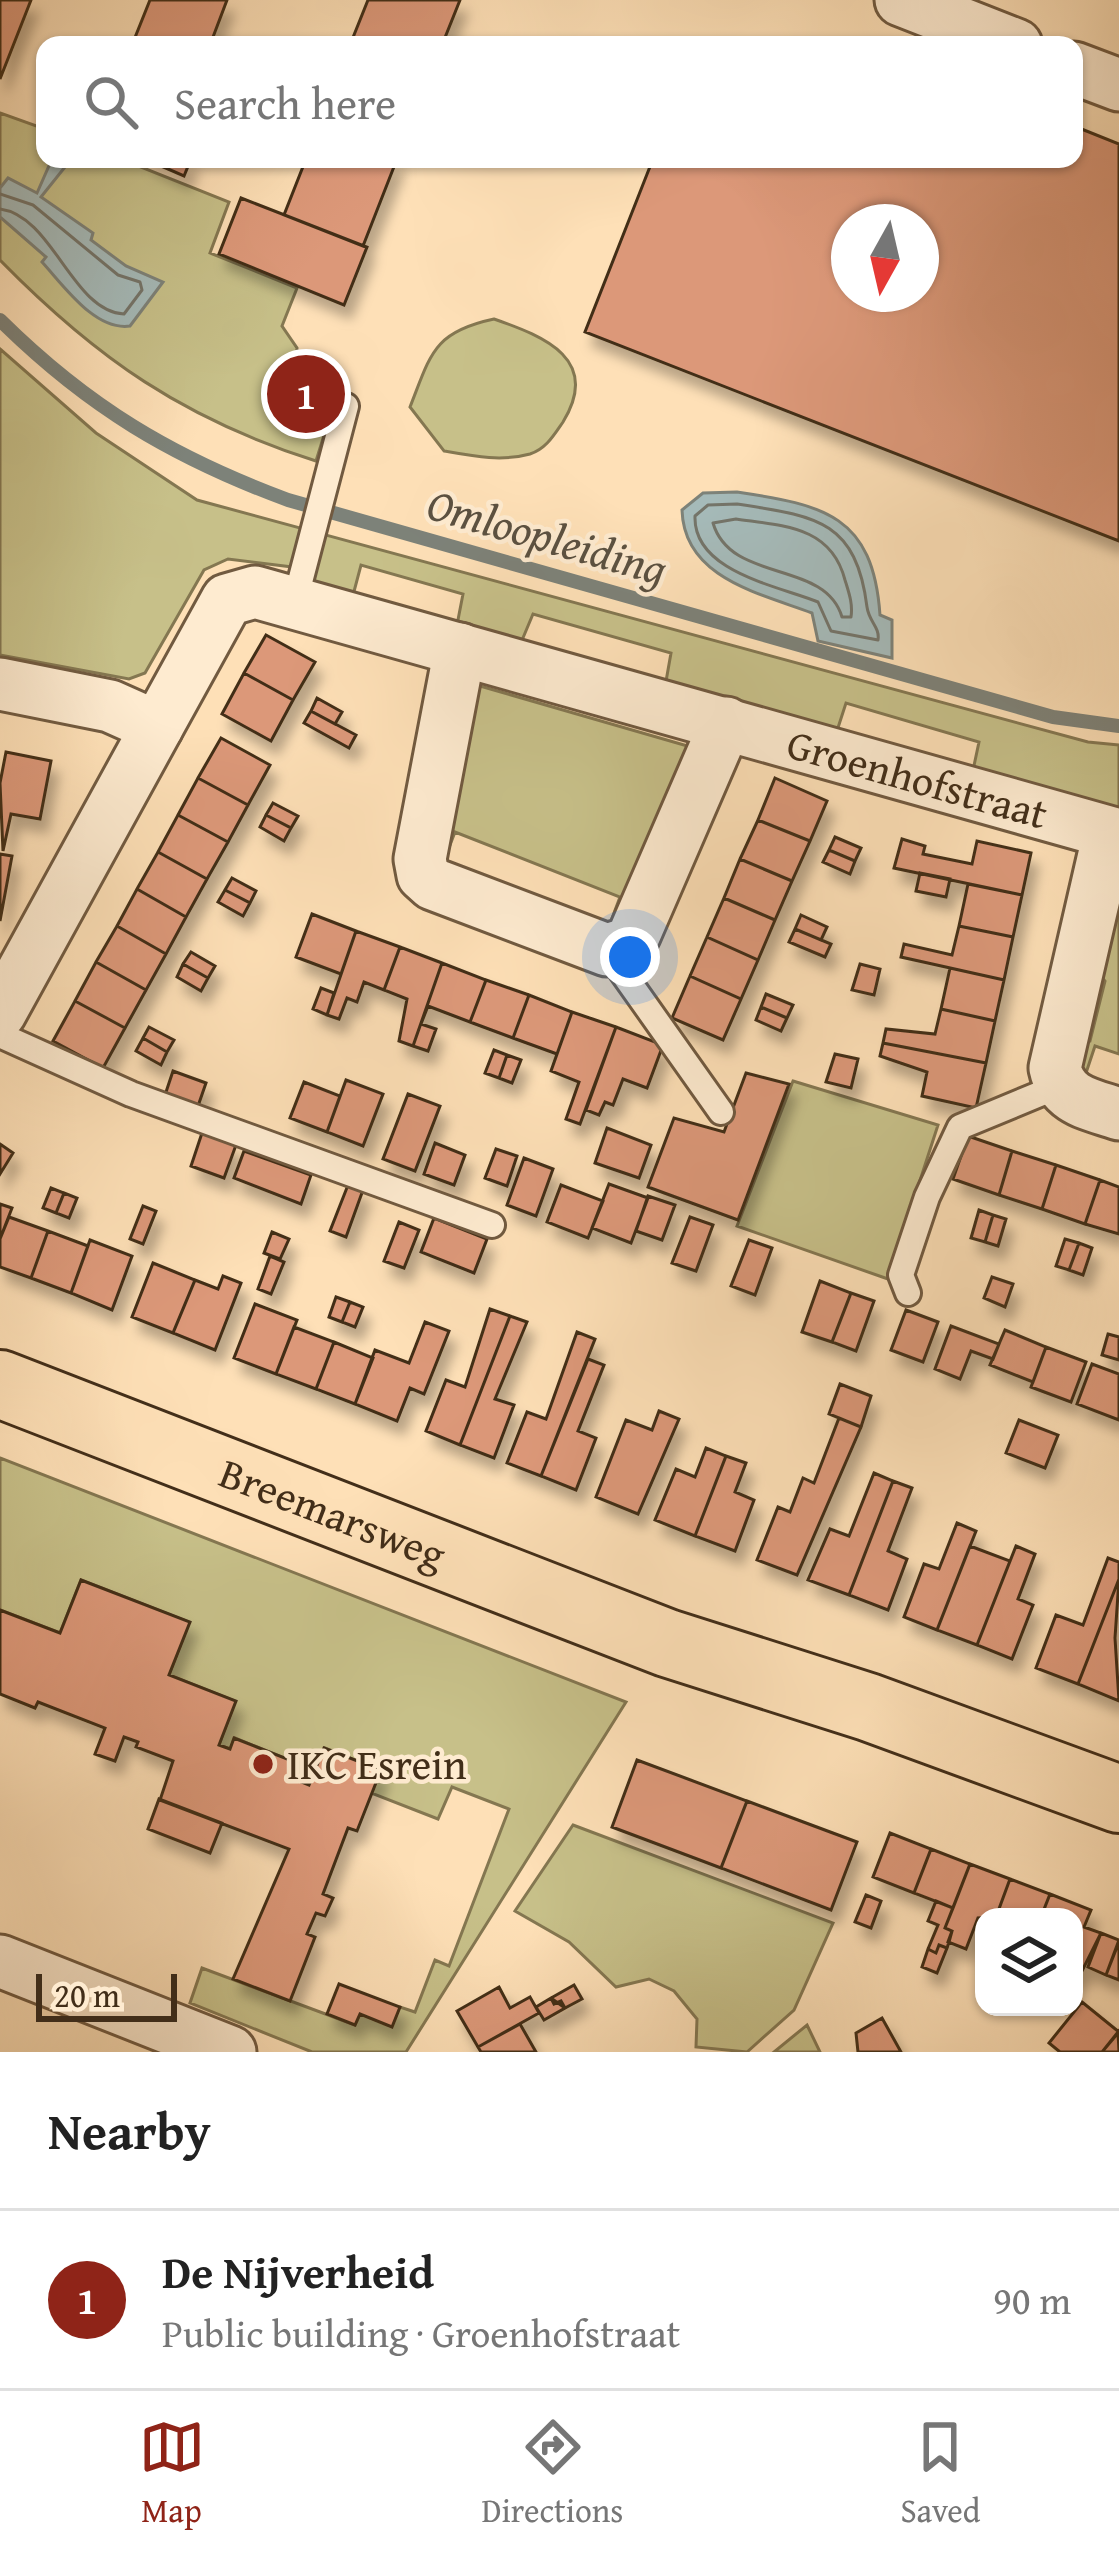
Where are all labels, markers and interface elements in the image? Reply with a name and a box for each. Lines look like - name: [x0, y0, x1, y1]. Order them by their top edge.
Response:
- search box: [36, 36, 1083, 168]
- icon: search: [78, 69, 144, 135]
- text: Search here: [174, 70, 396, 135]
- north arrow: [831, 204, 939, 312]
- pin: 1: [267, 349, 345, 439]
- water label: Omloopleiding: [420, 470, 675, 601]
- street label: Groenhofstraat: [781, 712, 1055, 843]
- your location: [600, 927, 660, 987]
- street label: Breemarsweg: [211, 1441, 455, 1584]
- place label: IKC Esrein: [287, 1733, 467, 1794]
- marker: IKC Esrein: [250, 1751, 276, 1777]
- map controls: [975, 1908, 1083, 2016]
- button: layers: [975, 1908, 1083, 2016]
- scale bar: [36, 1968, 177, 2021]
- text: 20 m: [54, 1971, 120, 2019]
- text: Nearby: [48, 2093, 211, 2168]
- text: De Nijverheid: [162, 2239, 434, 2304]
- text: 1: [77, 2271, 97, 2328]
- text: 90 m: [993, 2271, 1071, 2328]
- text: Public building · Groenhofstraat: [162, 2304, 680, 2361]
- tab: Map: [139, 2414, 205, 2534]
- tab: Directions: [482, 2414, 623, 2534]
- tab: Saved: [901, 2414, 980, 2534]

